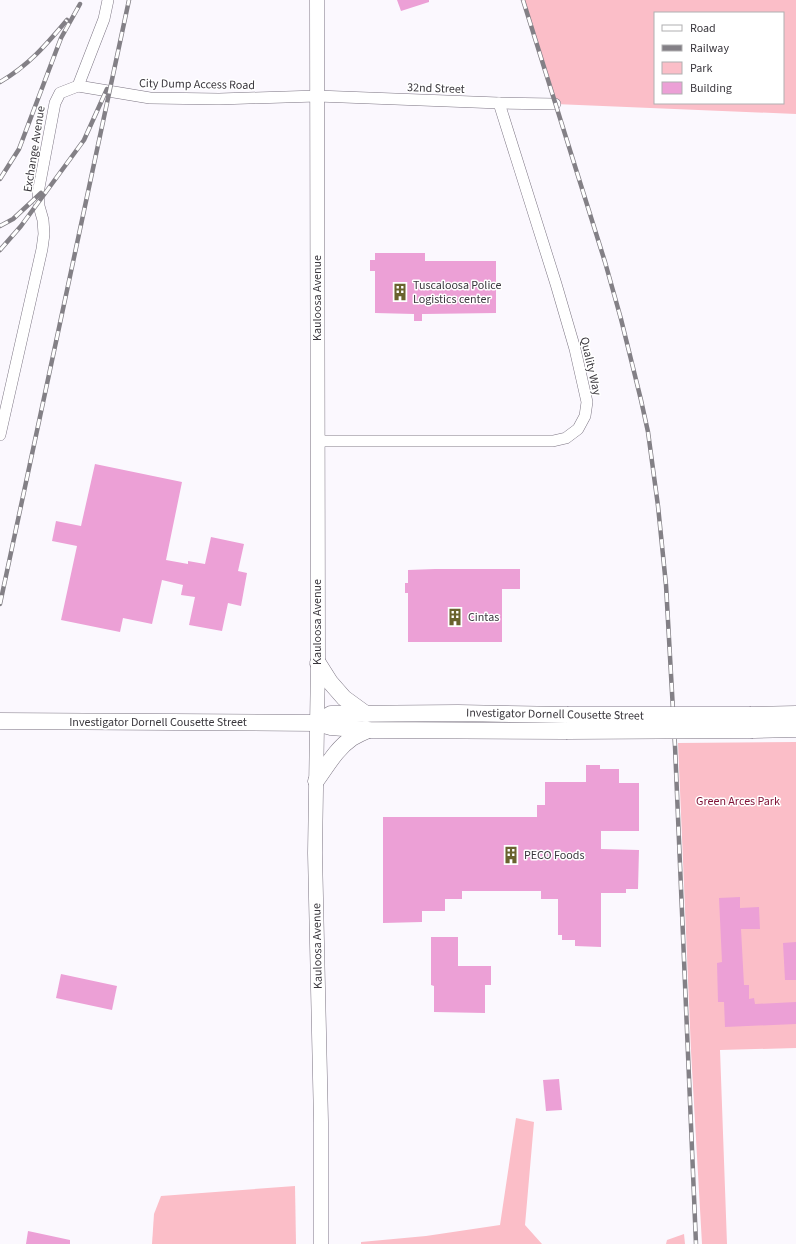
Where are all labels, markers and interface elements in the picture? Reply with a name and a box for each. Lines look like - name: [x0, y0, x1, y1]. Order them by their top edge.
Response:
- legend: [654, 12, 784, 104]
- text: Road: [690, 20, 716, 37]
- text: Railway: [690, 40, 729, 57]
- text: Park: [690, 60, 712, 77]
- street label: City Dump Access Road: [139, 75, 255, 94]
- street label: 32nd Street: [407, 79, 465, 98]
- text: Building: [690, 80, 732, 97]
- street label: Exchange Avenue: [19, 105, 50, 193]
- street label: Kauloosa Avenue: [309, 255, 326, 341]
- place label: Tuscaloosa Police Logistics center: [413, 277, 502, 308]
- building icon: Tuscaloosa Police Logistics center: [390, 282, 410, 302]
- street label: Quality Way: [576, 335, 606, 397]
- street label: Kauloosa Avenue: [309, 579, 326, 665]
- building icon: Cintas: [445, 607, 465, 627]
- place label: Cintas: [468, 609, 499, 626]
- street label: Investigator Dornell Cousette Street: [466, 704, 644, 725]
- street label: Investigator Dornell Cousette Street: [69, 714, 247, 731]
- park label: Green Arces Park: [696, 793, 780, 810]
- building icon: PECO Foods: [501, 845, 521, 865]
- place label: PECO Foods: [524, 847, 584, 864]
- street label: Kauloosa Avenue: [308, 903, 327, 989]

